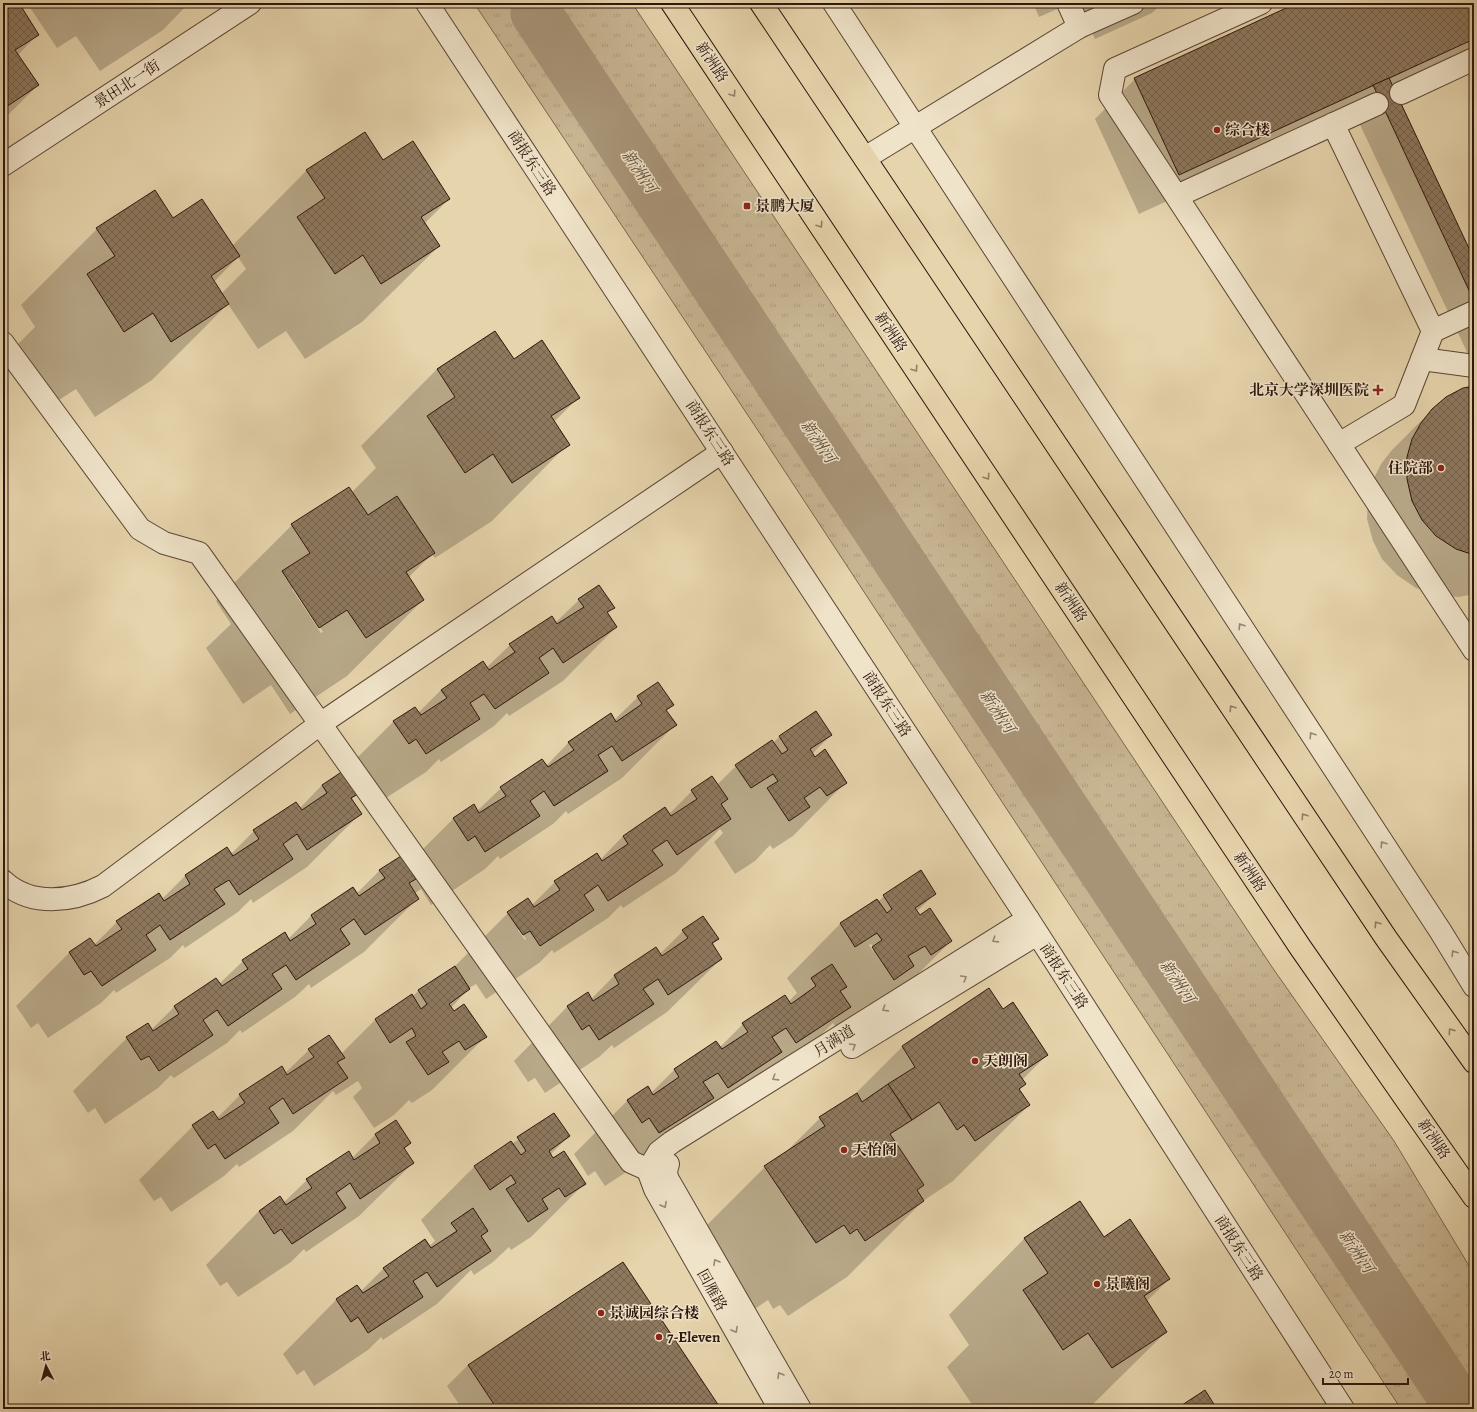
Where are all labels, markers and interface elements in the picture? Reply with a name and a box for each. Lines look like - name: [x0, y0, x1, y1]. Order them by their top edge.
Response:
- street label: 新洲路: [691, 38, 733, 86]
- street label: 景田北一街: [90, 55, 164, 113]
- one-way arrow: [728, 90, 736, 97]
- place label: 综合楼: [1225, 120, 1270, 140]
- marker: 综合楼: [1212, 125, 1222, 135]
- street label: 商报东三路: [503, 126, 561, 200]
- water label: 新洲河: [617, 146, 663, 200]
- place label: 景鹏大厦: [755, 196, 815, 216]
- marker: 景鹏大厦: [742, 201, 752, 211]
- one-way arrow: [815, 221, 822, 228]
- street label: 新洲路: [870, 308, 912, 356]
- one-way arrow: [911, 364, 918, 371]
- place label: 北京大学深圳医院: [1249, 380, 1369, 400]
- marker: 北京大学深圳医院: [1372, 384, 1384, 396]
- street label: 商报东三路: [681, 396, 739, 470]
- water label: 新洲河: [796, 416, 842, 470]
- place label: 住院部: [1388, 458, 1433, 478]
- marker: 住院部: [1436, 463, 1446, 473]
- one-way arrow: [982, 473, 990, 480]
- street label: 新洲路: [1050, 578, 1092, 626]
- one-way arrow: [1238, 623, 1246, 630]
- street label: 商报东三路: [858, 667, 916, 741]
- water label: 新洲河: [975, 686, 1021, 740]
- one-way arrow: [1229, 705, 1237, 712]
- one-way arrow: [1309, 732, 1317, 739]
- one-way arrow: [1302, 813, 1309, 820]
- one-way arrow: [1380, 841, 1388, 848]
- street label: 新洲路: [1229, 848, 1271, 896]
- one-way arrow: [1374, 921, 1382, 928]
- one-way arrow: [992, 935, 999, 943]
- street label: 商报东三路: [1035, 939, 1093, 1013]
- one-way arrow: [1451, 950, 1459, 957]
- water label: 新洲河: [1155, 956, 1201, 1010]
- one-way arrow: [960, 976, 967, 983]
- one-way arrow: [882, 1004, 889, 1012]
- street label: 月满道: [810, 1021, 858, 1061]
- one-way arrow: [1449, 1028, 1456, 1035]
- one-way arrow: [849, 1044, 856, 1051]
- place label: 天朗阁: [983, 1051, 1028, 1071]
- marker: 天朗阁: [970, 1056, 980, 1066]
- one-way arrow: [772, 1073, 779, 1080]
- street label: 新洲路: [1413, 1115, 1455, 1163]
- place label: 天怡阁: [852, 1140, 897, 1160]
- marker: 天怡阁: [839, 1145, 849, 1155]
- one-way arrow: [660, 1201, 667, 1208]
- street label: 商报东三路: [1210, 1211, 1268, 1285]
- water label: 新洲河: [1334, 1226, 1380, 1280]
- one-way arrow: [713, 1259, 720, 1266]
- street label: 回雁路: [692, 1265, 732, 1315]
- place label: 景曦阁: [1105, 1274, 1150, 1294]
- marker: 景曦阁: [1092, 1279, 1102, 1289]
- place label: 景诚园综合楼: [609, 1303, 699, 1323]
- marker: 景诚园综合楼: [596, 1308, 606, 1318]
- one-way arrow: [731, 1326, 738, 1333]
- place label: 7-Eleven: [667, 1327, 721, 1347]
- marker: 7-Eleven: [654, 1332, 664, 1342]
- north arrow: [26, 1346, 66, 1386]
- text: 北: [39, 1349, 51, 1365]
- scale bar: [1323, 1360, 1408, 1386]
- text: 20 m: [1329, 1366, 1353, 1382]
- one-way arrow: [778, 1372, 785, 1379]

